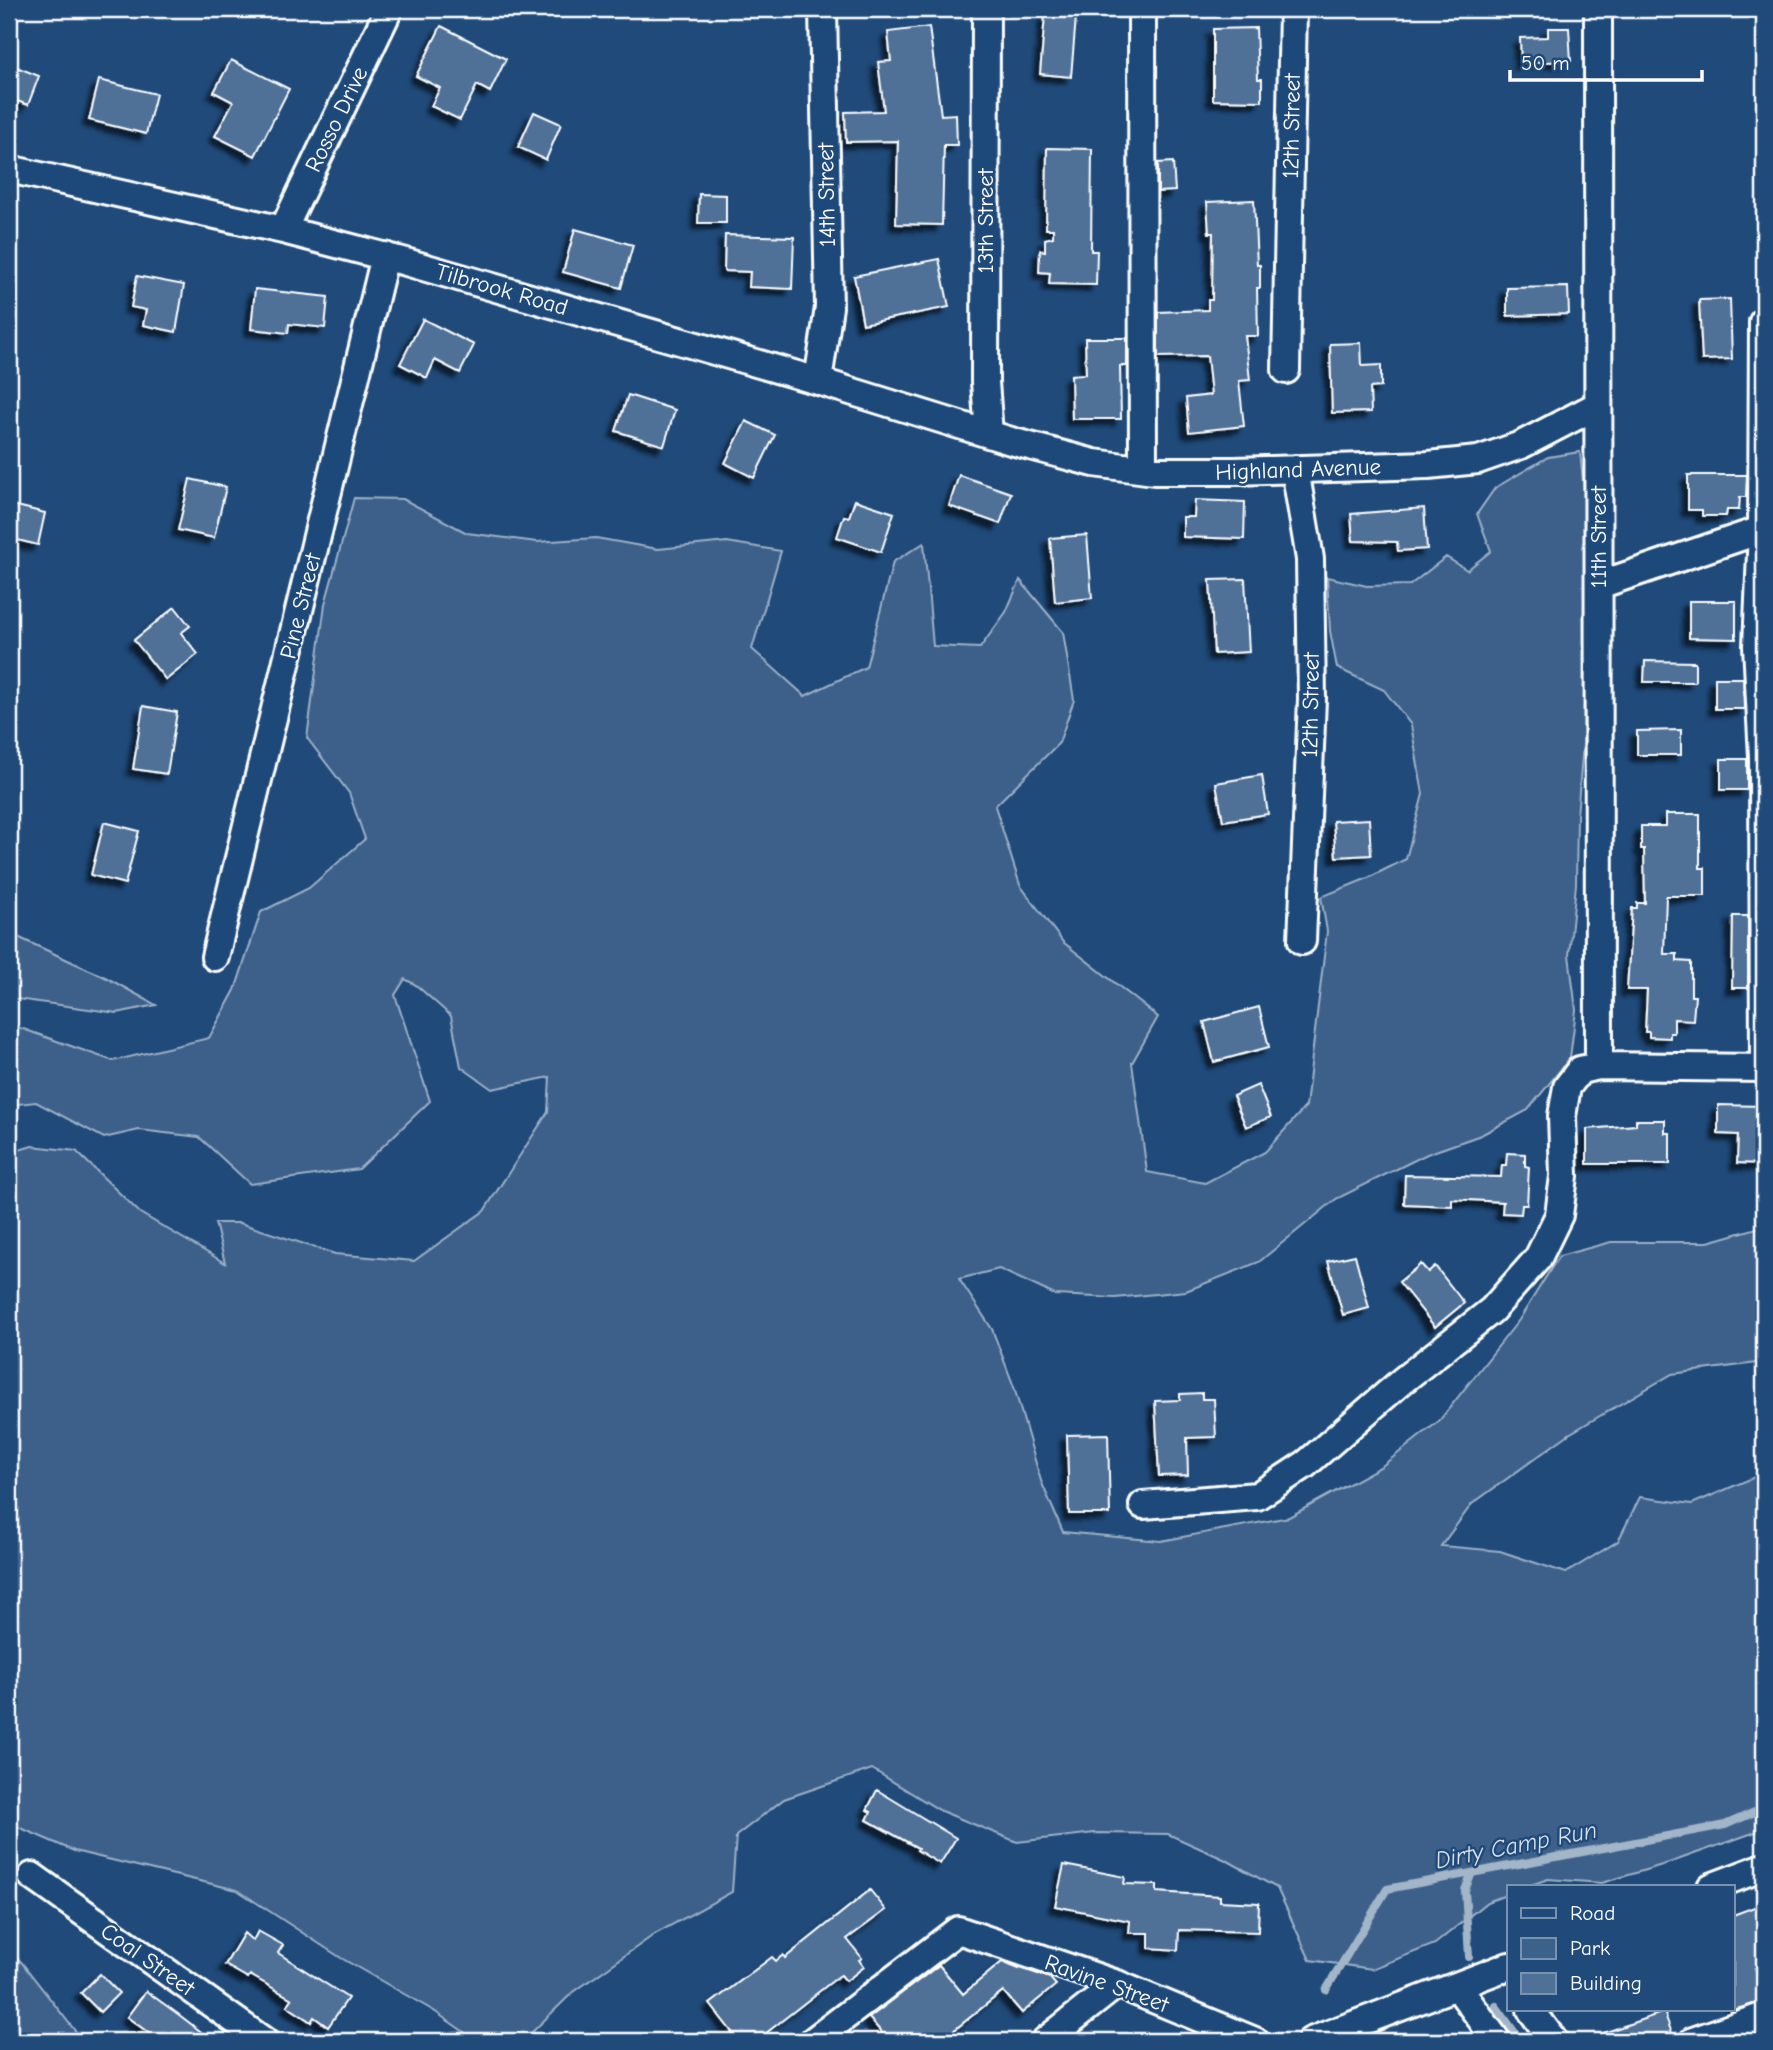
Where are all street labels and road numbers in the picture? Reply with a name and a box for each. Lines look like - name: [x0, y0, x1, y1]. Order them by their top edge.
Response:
- street label: Rosso Drive: [299, 62, 374, 176]
- street label: 12th Street: [1277, 72, 1306, 179]
- street label: 14th Street: [812, 141, 841, 247]
- street label: 13th Street: [972, 167, 999, 273]
- street label: Tilbrook Road: [433, 258, 571, 321]
- street label: Highland Avenue: [1215, 453, 1381, 486]
- street label: 11th Street: [1585, 484, 1612, 588]
- street label: Pine Street: [274, 549, 327, 662]
- street label: 12th Street: [1296, 651, 1325, 758]
- street label: Coal Street: [96, 1917, 201, 2002]
- street label: Ravine Street: [1041, 1949, 1174, 2019]

